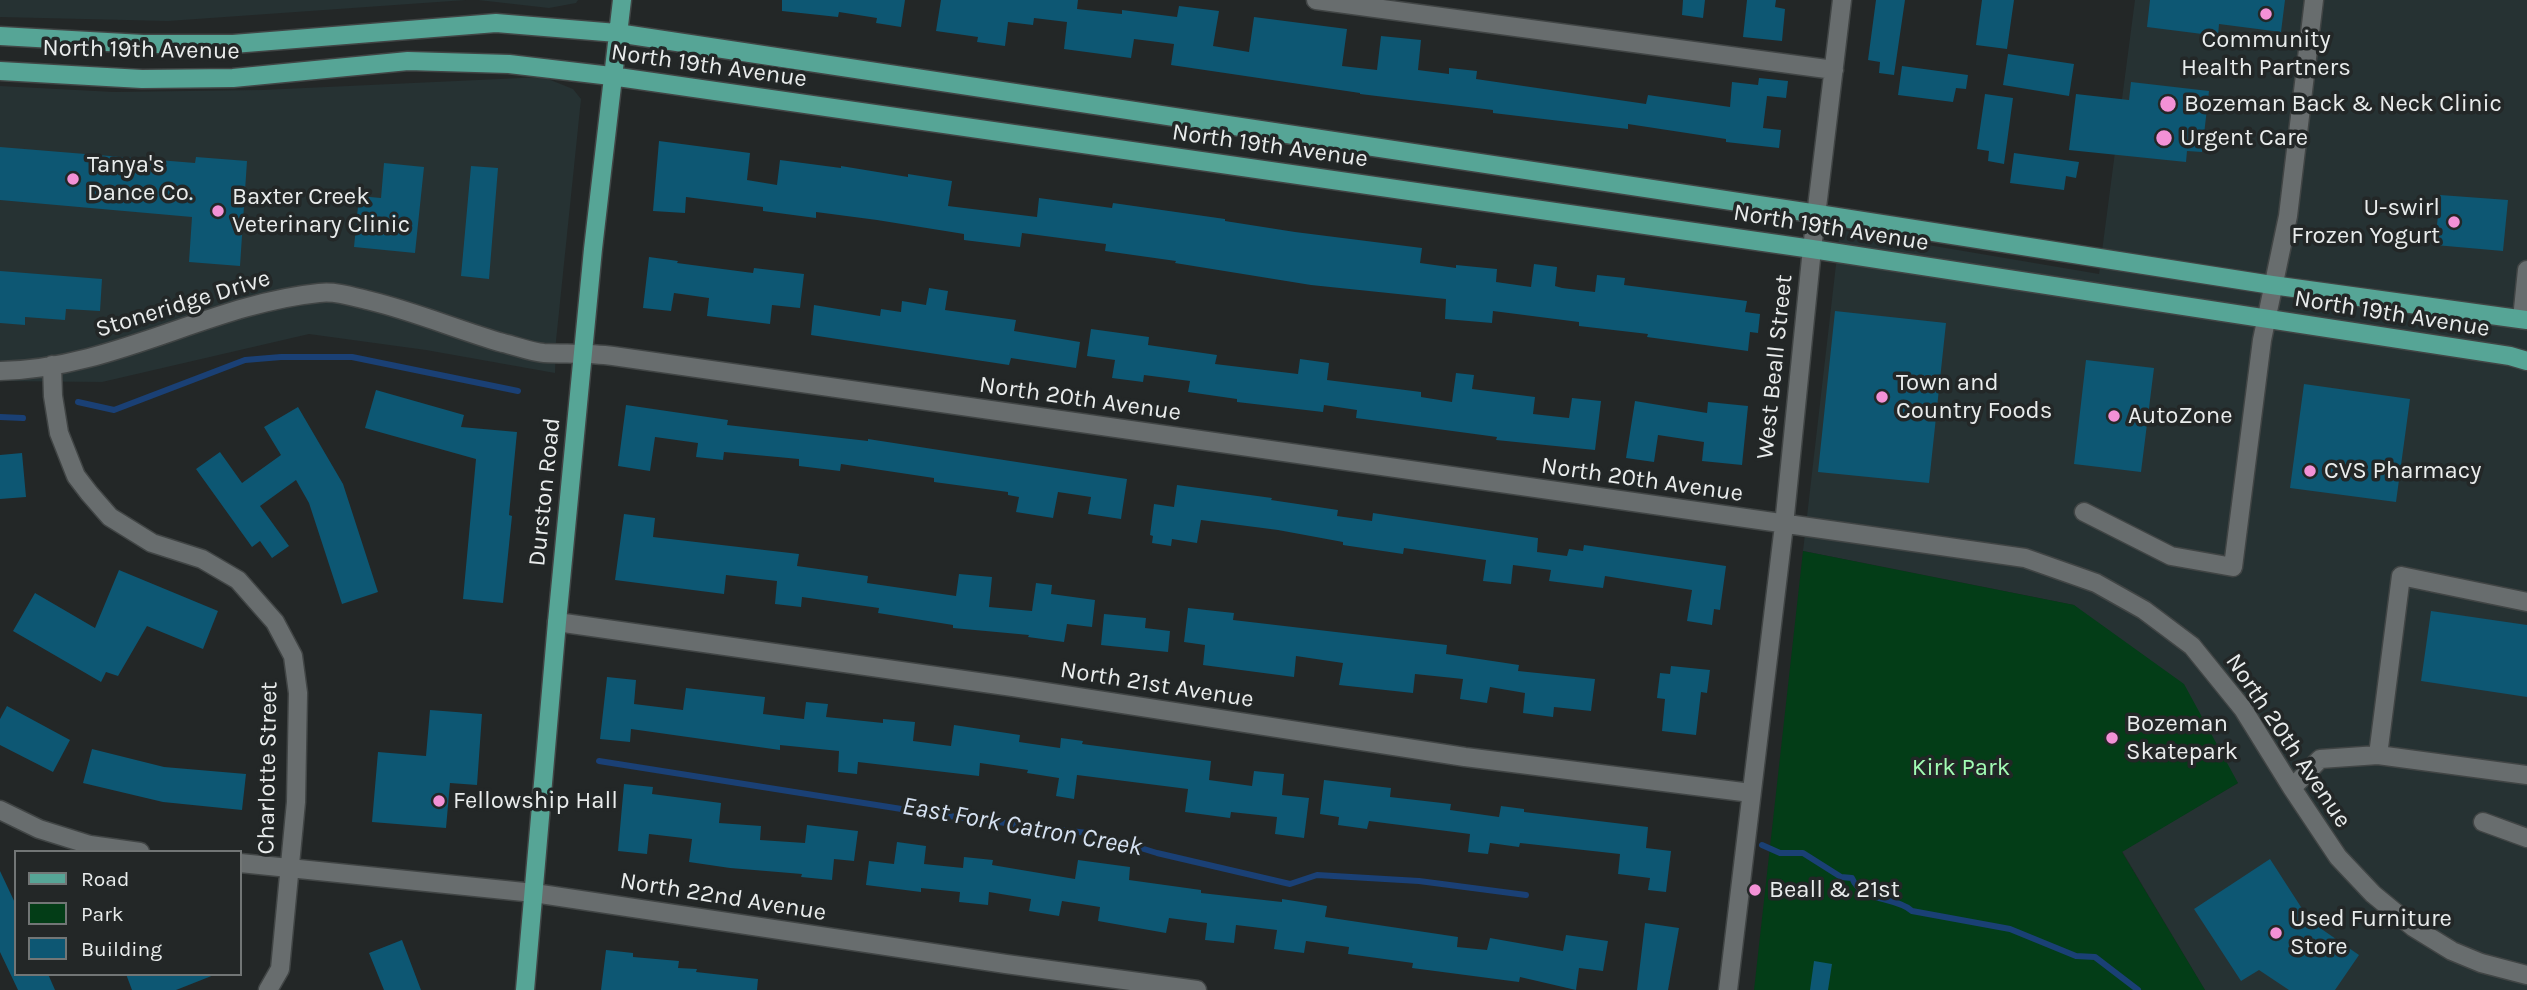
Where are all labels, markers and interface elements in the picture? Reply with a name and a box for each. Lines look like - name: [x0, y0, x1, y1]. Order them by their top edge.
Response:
- marker: Community Health Partners: [2258, 6, 2274, 22]
- place label: Community Health Partners: [2181, 26, 2351, 82]
- street label: North 19th Avenue: [42, 34, 240, 66]
- street label: North 19th Avenue: [609, 38, 809, 94]
- place label: Bozeman Back & Neck Clinic: [2184, 90, 2502, 118]
- marker: Bozeman Back & Neck Clinic: [2158, 94, 2178, 114]
- street label: North 19th Avenue: [1170, 118, 1370, 174]
- place label: Urgent Care: [2180, 124, 2308, 152]
- marker: Urgent Care: [2154, 128, 2174, 148]
- place label: Tanya's Dance Co.: [87, 151, 193, 207]
- marker: Tanya's Dance Co.: [65, 171, 81, 187]
- place label: Baxter Creek Veterinary Clinic: [232, 183, 410, 239]
- place label: U-swirl Frozen Yogurt: [2291, 194, 2440, 250]
- street label: North 19th Avenue: [1731, 198, 1931, 258]
- marker: Baxter Creek Veterinary Clinic: [210, 203, 226, 219]
- marker: U-swirl Frozen Yogurt: [2446, 214, 2462, 230]
- street label: Stoneridge Drive: [92, 264, 274, 344]
- street label: West Beall Street: [1751, 273, 1799, 461]
- street label: North 19th Avenue: [2292, 284, 2492, 344]
- place label: Town and Country Foods: [1896, 369, 2052, 425]
- street label: North 20th Avenue: [977, 371, 1183, 427]
- marker: Town and Country Foods: [1874, 389, 1890, 405]
- place label: AutoZone: [2128, 402, 2233, 430]
- marker: AutoZone: [2106, 408, 2122, 424]
- street label: Durston Road: [523, 416, 567, 568]
- street label: North 20th Avenue: [1539, 452, 1745, 508]
- place label: CVS Pharmacy: [2324, 457, 2481, 485]
- marker: CVS Pharmacy: [2302, 463, 2318, 479]
- street label: North 20th Avenue: [2219, 648, 2357, 834]
- street label: North 21st Avenue: [1058, 655, 1256, 715]
- street label: Charlotte Street: [252, 681, 284, 855]
- place label: Bozeman Skatepark: [2126, 710, 2238, 766]
- marker: Bozeman Skatepark: [2104, 730, 2120, 746]
- park label: Kirk Park: [1912, 754, 2010, 782]
- place label: Fellowship Hall: [453, 787, 618, 815]
- water label: East Fork Catron Creek: [900, 791, 1144, 863]
- marker: Fellowship Hall: [431, 793, 447, 809]
- legend: [14, 850, 242, 976]
- street label: North 22nd Avenue: [618, 866, 828, 928]
- text: Road: [81, 867, 129, 891]
- place label: Beall & 21st: [1769, 876, 1900, 904]
- marker: Beall & 21st: [1747, 882, 1763, 898]
- text: Park: [81, 902, 124, 926]
- place label: Used Furniture Store: [2290, 905, 2452, 961]
- marker: Used Furniture Store: [2268, 925, 2284, 941]
- text: Building: [81, 937, 162, 961]

